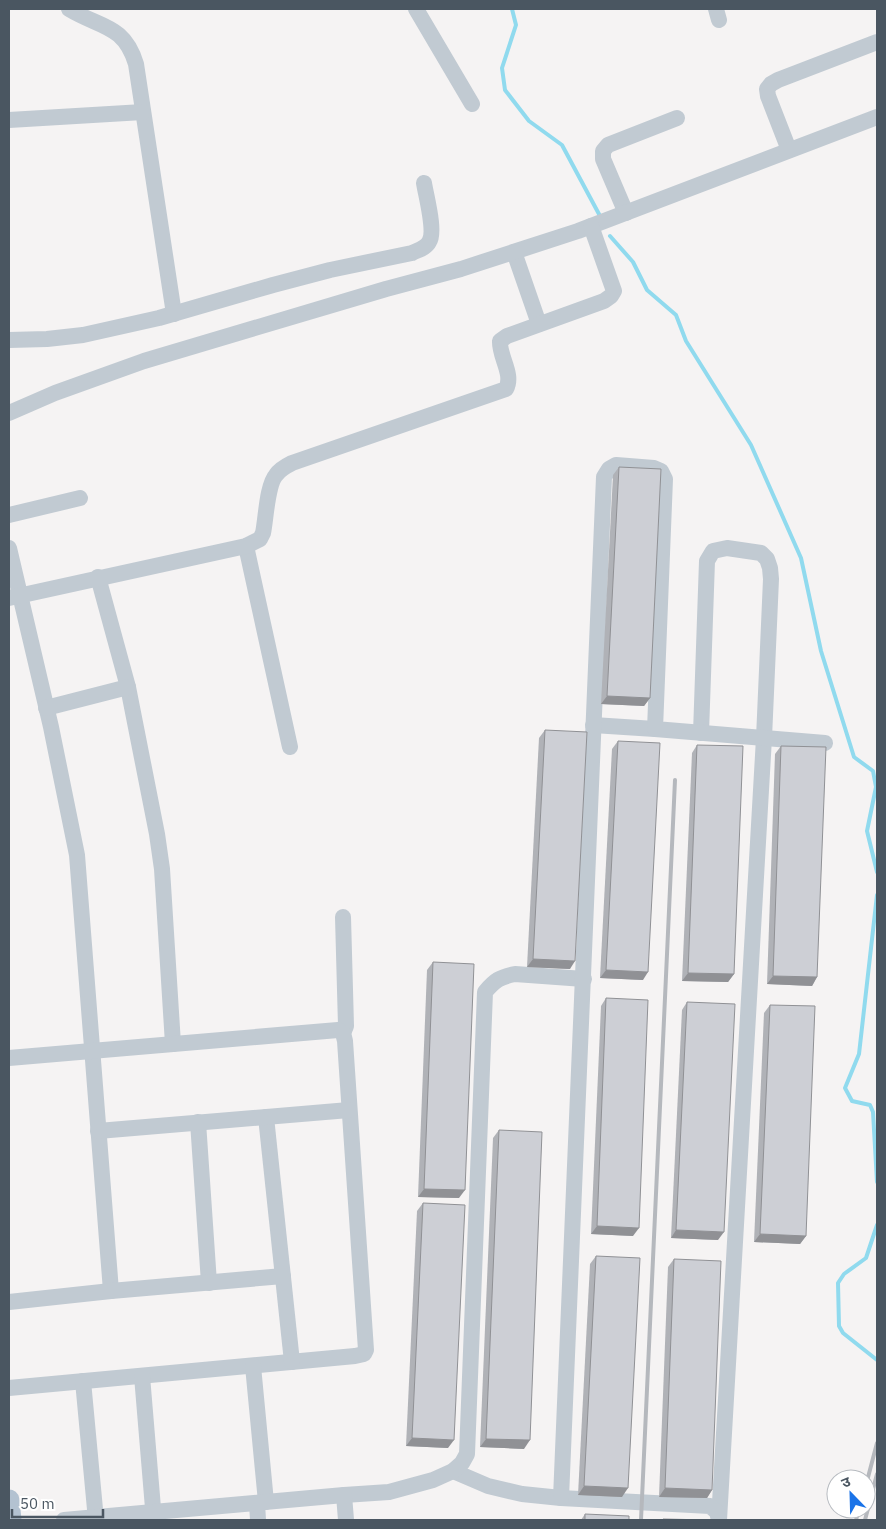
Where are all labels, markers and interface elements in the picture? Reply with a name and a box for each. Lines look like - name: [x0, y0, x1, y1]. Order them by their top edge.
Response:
- north arrow: [826, 1469, 876, 1519]
- text: उ: [839, 1472, 854, 1492]
- scale bar: [12, 1486, 104, 1518]
- text: 50 m: [20, 1494, 55, 1513]

